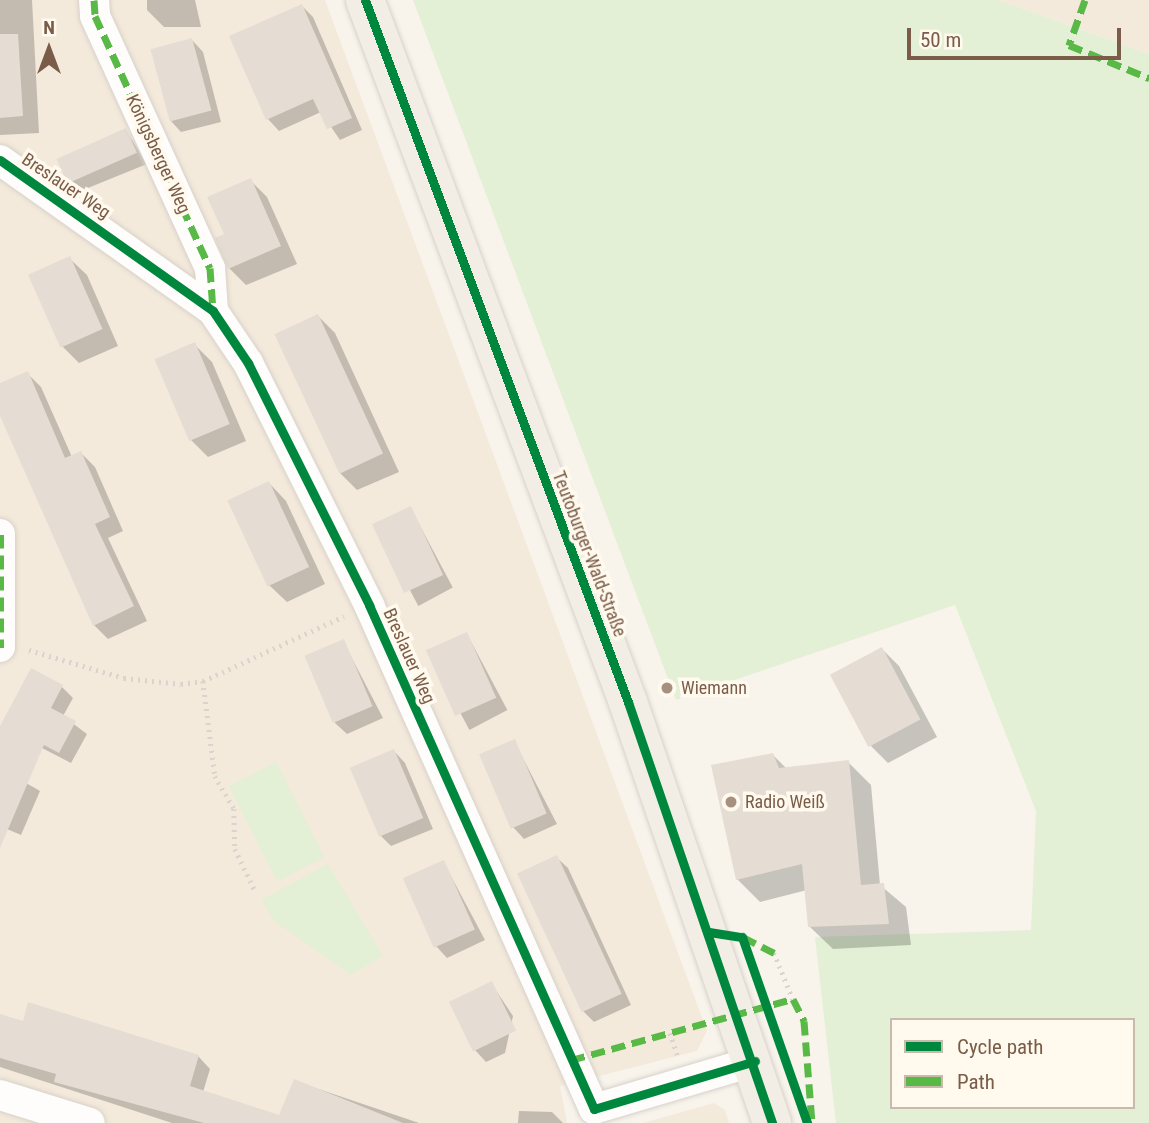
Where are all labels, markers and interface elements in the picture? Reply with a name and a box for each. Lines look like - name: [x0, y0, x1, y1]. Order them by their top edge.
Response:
- north arrow: [14, 14, 84, 84]
- scale bar: [911, 14, 1124, 58]
- text: N: [43, 16, 55, 39]
- text: 50 m: [920, 28, 961, 52]
- street label: Königsberger Weg: [121, 91, 195, 217]
- street label: Breslauer Weg: [18, 149, 114, 223]
- street label: Teutoburger-Wald-Straße: [547, 468, 631, 640]
- street label: Breslauer Weg: [378, 605, 440, 707]
- place label: Wiemann: [681, 677, 747, 699]
- marker: Wiemann: [659, 680, 675, 696]
- place label: Radio Weiß: [745, 791, 825, 813]
- marker: Radio Weiß: [723, 794, 739, 810]
- legend: [890, 1018, 1135, 1109]
- text: Cycle path: [957, 1035, 1043, 1059]
- text: Path: [957, 1070, 995, 1094]

